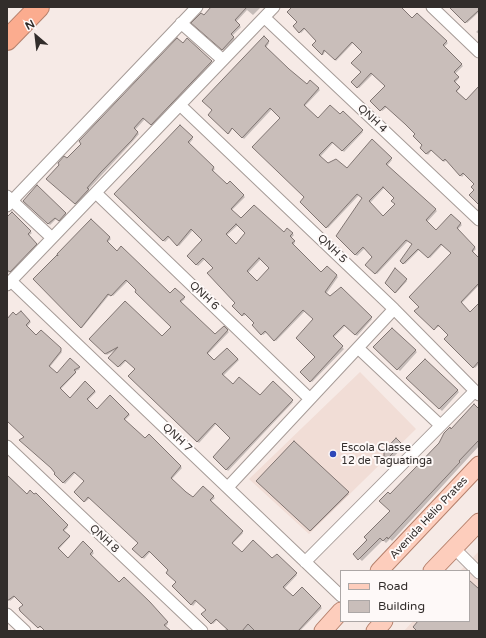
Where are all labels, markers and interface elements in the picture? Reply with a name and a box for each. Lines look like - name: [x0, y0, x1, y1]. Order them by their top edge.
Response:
- north arrow: [16, 16, 56, 56]
- text: N: [23, 17, 37, 33]
- street label: QNH 4: [354, 102, 390, 136]
- street label: QNH 5: [315, 232, 349, 266]
- street label: QNH 6: [187, 279, 221, 313]
- street label: QNH 7: [160, 421, 194, 455]
- place label: Escola Classe 12 de Taguatinga: [341, 441, 432, 467]
- marker: Escola Classe 12 de Taguatinga: [328, 449, 338, 459]
- street label: Avenida Hélio Prates: [387, 474, 471, 562]
- street label: QNH 8: [86, 522, 122, 556]
- legend: [340, 570, 470, 622]
- text: Road: [378, 579, 408, 593]
- text: Building: [378, 599, 425, 613]

